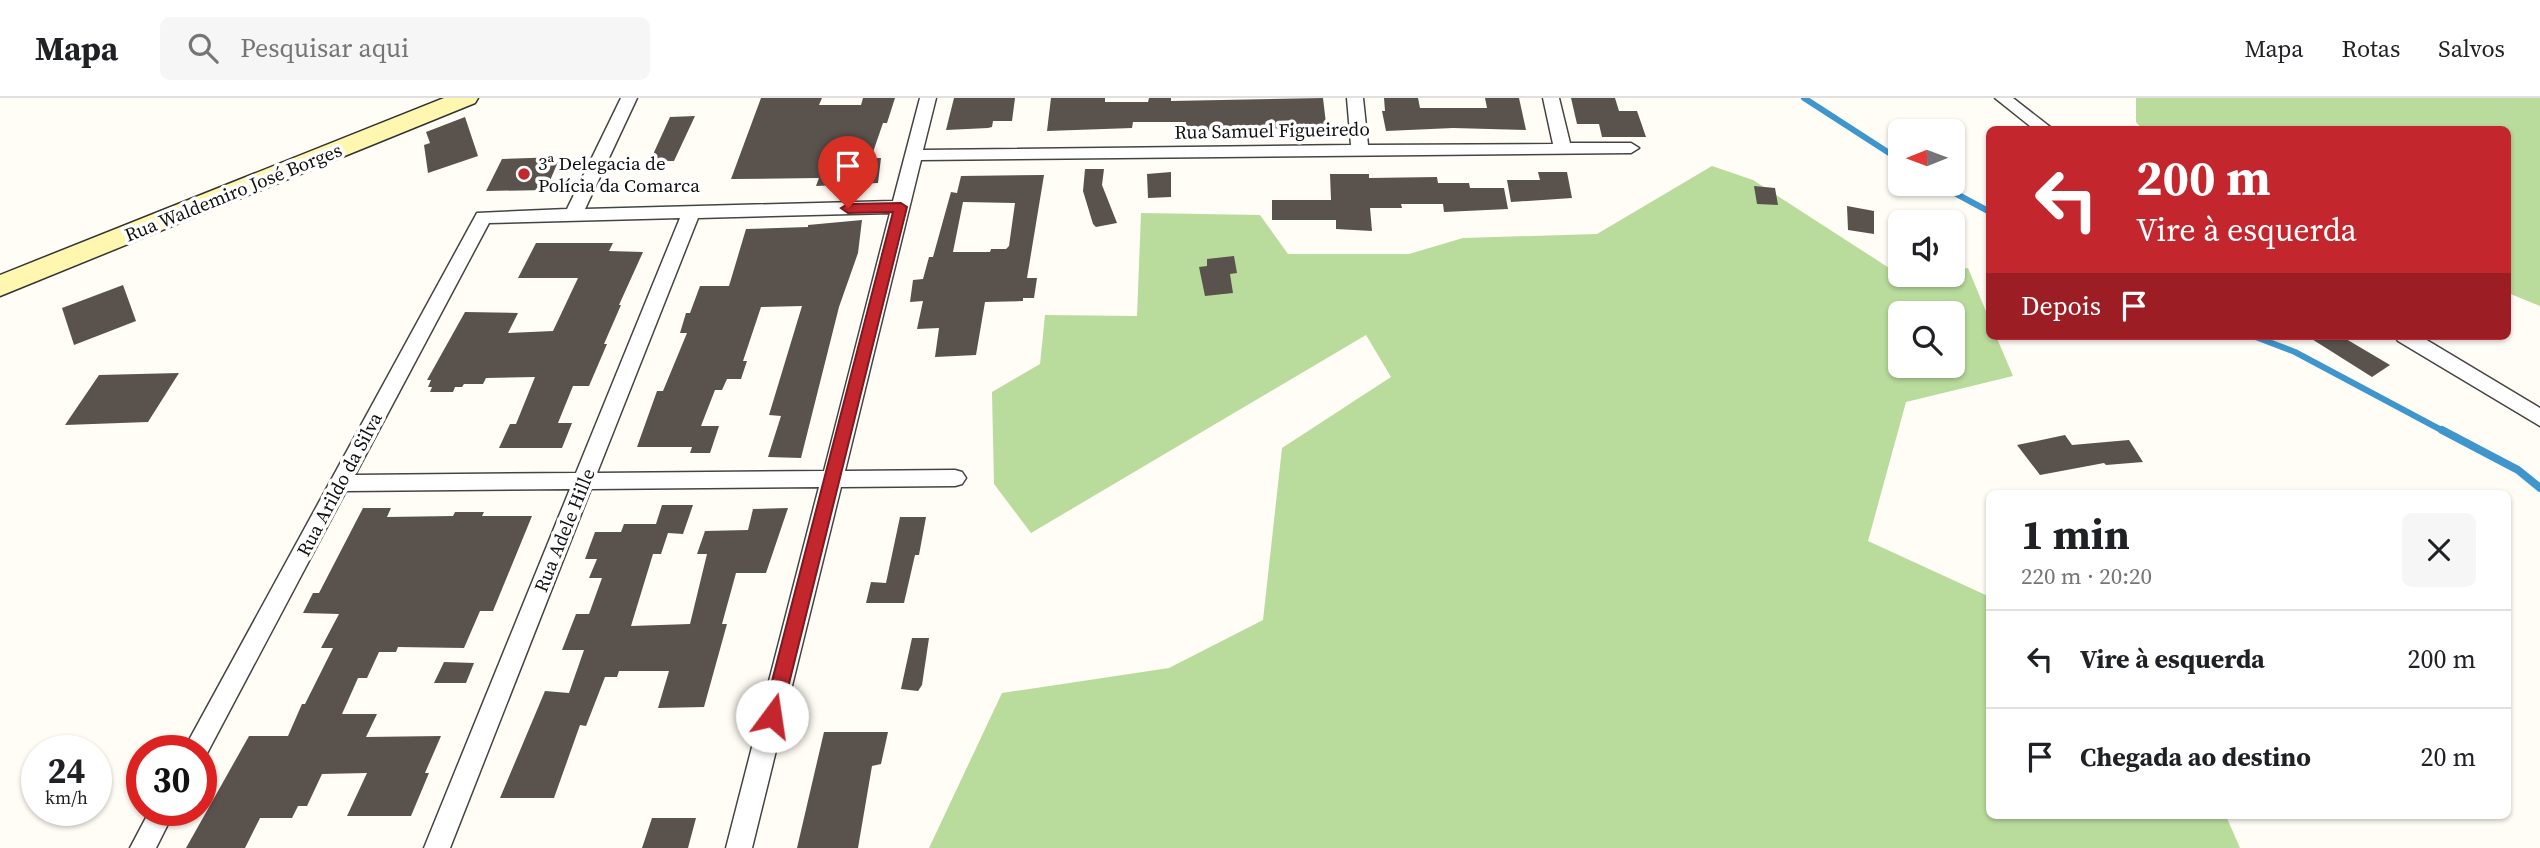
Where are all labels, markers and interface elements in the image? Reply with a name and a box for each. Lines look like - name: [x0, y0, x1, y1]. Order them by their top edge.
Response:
- search box: [160, 17, 650, 80]
- text: Mapa: [35, 26, 118, 71]
- icon: search: [184, 29, 222, 67]
- text: Pesquisar aqui: [240, 30, 409, 66]
- text: Mapa: [2244, 32, 2304, 65]
- text: Rotas: [2342, 32, 2400, 65]
- text: Salvos: [2438, 32, 2505, 65]
- street label: Rua Samuel Figueiredo: [1174, 115, 1370, 145]
- north arrow: [1888, 119, 1965, 196]
- map controls: [1888, 119, 1965, 378]
- street label: Rua Waldemiro José Borges: [120, 136, 346, 248]
- pin: [818, 136, 878, 208]
- text: 200 m: [2136, 144, 2271, 211]
- icon: arrive: [829, 147, 867, 185]
- place label: 3ª Delegacia de Polícia da Comarca: [538, 150, 700, 198]
- icon: left: [2021, 154, 2112, 245]
- marker: 3ª Delegacia de Polícia da Comarca: [516, 166, 532, 182]
- text: Vire à esquerda: [2136, 208, 2357, 252]
- button: sound: [1888, 210, 1965, 287]
- icon: arrive: [2115, 287, 2153, 325]
- text: Depois: [2021, 288, 2101, 324]
- button: search: [1888, 301, 1965, 378]
- street label: Rua Arildo da Silva: [290, 407, 388, 560]
- street label: Rua Adele Hille: [527, 464, 601, 596]
- text: 1 min: [2021, 505, 2130, 563]
- button: close: [2402, 513, 2476, 587]
- text: 220 m · 20:20: [2021, 560, 2152, 592]
- icon: left: [2021, 640, 2059, 678]
- text: Vire à esquerda: [2080, 641, 2265, 677]
- text: 200 m: [2408, 641, 2476, 677]
- position arrow: [735, 679, 809, 753]
- speed limit sign: 30: [126, 735, 217, 826]
- icon: arrive: [2021, 738, 2059, 776]
- text: Chegada ao destino: [2080, 739, 2311, 775]
- text: 20 m: [2421, 739, 2476, 775]
- text: 24: [48, 747, 85, 795]
- text: km/h: [45, 785, 88, 810]

